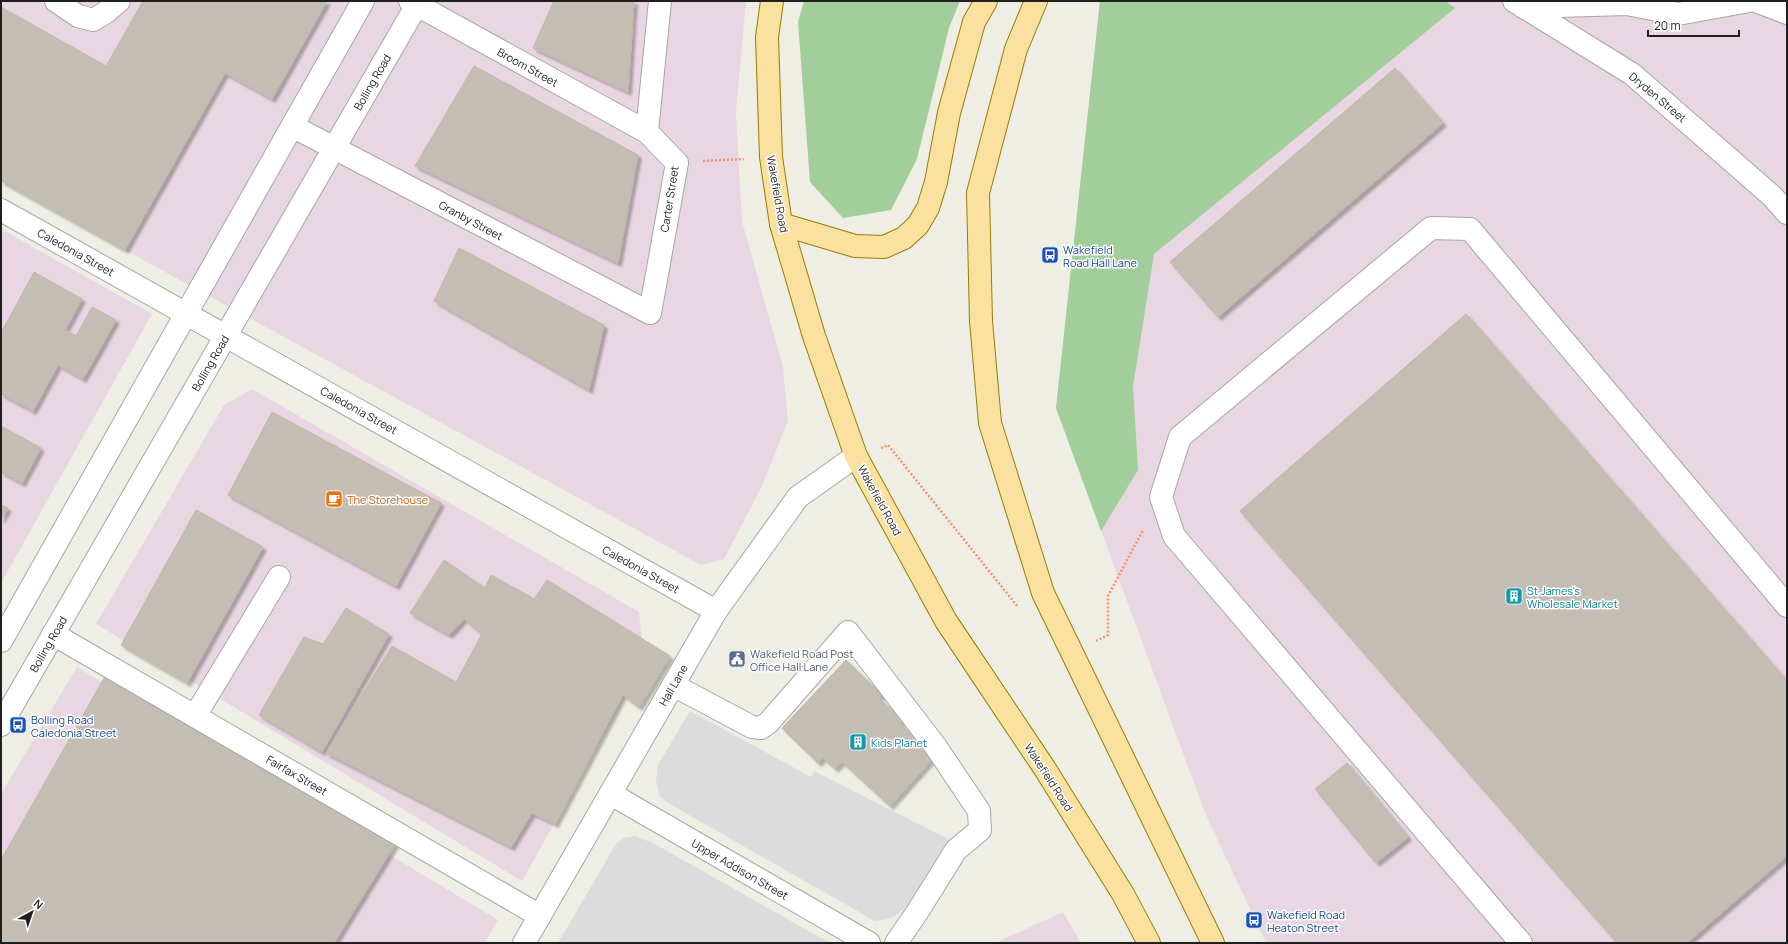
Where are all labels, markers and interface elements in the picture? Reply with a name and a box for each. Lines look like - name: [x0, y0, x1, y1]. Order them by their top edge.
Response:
- scale bar: [1648, 12, 1739, 38]
- text: 20 m: [1654, 17, 1681, 34]
- street label: Broom Street: [495, 44, 561, 90]
- street label: Bolling Road: [350, 51, 394, 113]
- street label: Dryden Street: [1626, 69, 1690, 125]
- street label: Wakefield Road: [764, 154, 792, 234]
- street label: Carter Street: [656, 165, 682, 233]
- street label: Granby Street: [436, 197, 506, 243]
- street label: Caledonia Street: [35, 225, 117, 279]
- place label: Wakefield Road Hall Lane: [1063, 242, 1137, 270]
- bus stop icon: Wakefield Road Hall Lane: [1040, 245, 1060, 265]
- street label: Bolling Road: [188, 332, 232, 394]
- street label: Caledonia Street: [318, 383, 400, 437]
- street label: Wakefield Road: [855, 462, 905, 538]
- cafe icon: The Storehouse: [324, 489, 344, 509]
- place label: The Storehouse: [347, 492, 429, 507]
- street label: Caledonia Street: [600, 542, 682, 596]
- place label: St James's Wholesale Market: [1527, 583, 1618, 611]
- building icon: St James's Wholesale Market: [1504, 586, 1524, 606]
- street label: Bolling Road: [26, 613, 70, 675]
- place label: Wakefield Road Post Office Hall Lane: [750, 646, 854, 674]
- public building icon: Wakefield Road Post Office Hall Lane: [727, 649, 747, 669]
- street label: Hall Lane: [655, 661, 691, 709]
- place label: Bolling Road Caledonia Street: [31, 712, 117, 740]
- bus stop icon: Bolling Road Caledonia Street: [8, 715, 28, 735]
- building icon: Kids Planet: [848, 732, 868, 752]
- place label: Kids Planet: [871, 735, 927, 750]
- street label: Wakefield Road: [1021, 740, 1077, 814]
- street label: Fairfax Street: [264, 751, 330, 799]
- street label: Upper Addison Street: [689, 835, 791, 903]
- north arrow: [12, 892, 52, 932]
- text: N: [31, 896, 47, 912]
- place label: Wakefield Road Heaton Street: [1267, 907, 1345, 935]
- bus stop icon: Wakefield Road Heaton Street: [1244, 910, 1264, 930]

